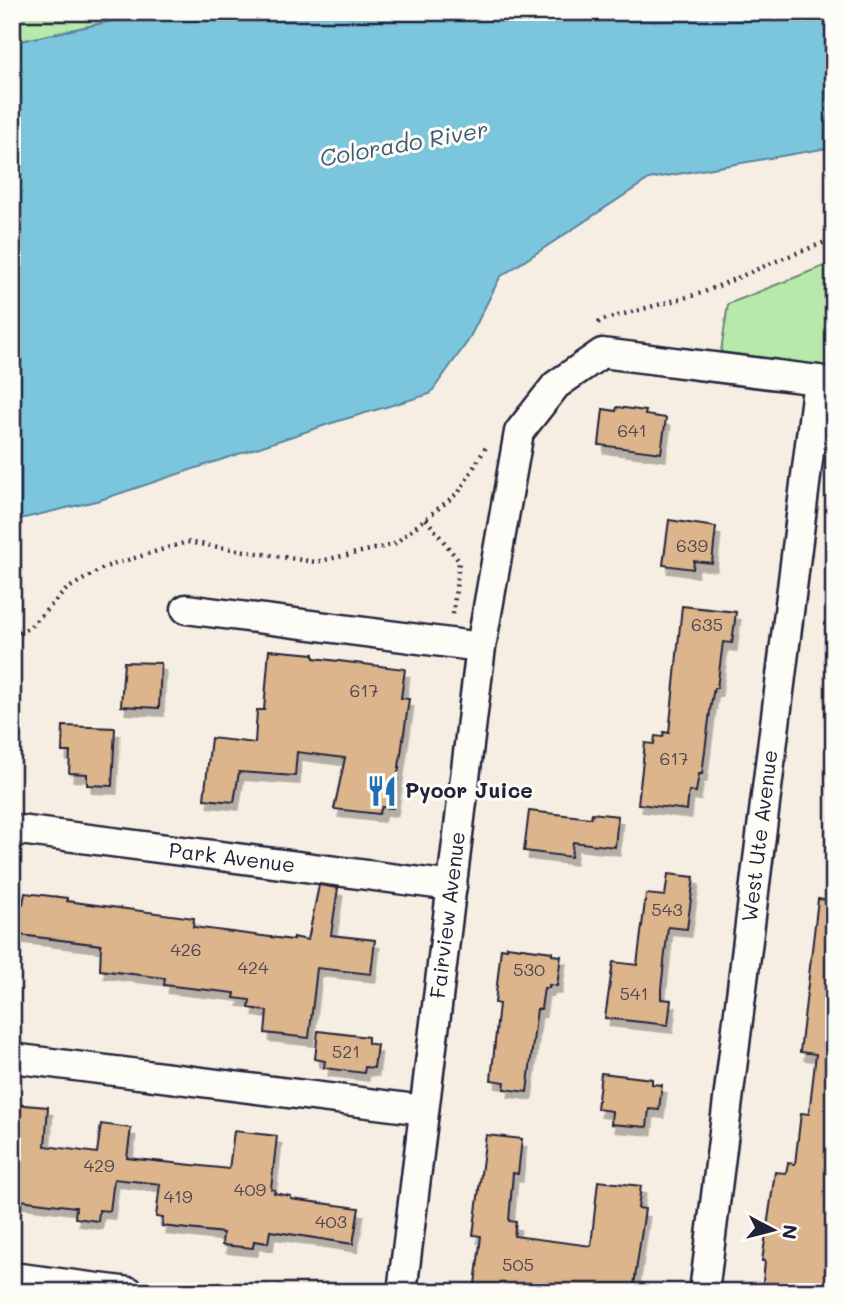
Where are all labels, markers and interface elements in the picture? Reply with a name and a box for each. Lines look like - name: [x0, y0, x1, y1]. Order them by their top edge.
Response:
- water label: Colorado River: [317, 113, 490, 173]
- house number: 641: [617, 418, 647, 442]
- house number: 639: [676, 533, 708, 557]
- house number: 635: [691, 612, 723, 636]
- house number: 617: [350, 678, 378, 702]
- house number: 617: [660, 746, 688, 770]
- street label: West Ute Avenue: [735, 748, 782, 923]
- restaurant icon: Pyoor Juice: [365, 774, 399, 808]
- place label: Pyoor Juice: [405, 776, 533, 804]
- street label: Fairview Avenue: [423, 830, 470, 1000]
- street label: Park Avenue: [168, 835, 297, 878]
- house number: 543: [651, 897, 683, 921]
- house number: 426: [170, 937, 202, 961]
- house number: 424: [237, 955, 269, 979]
- house number: 530: [513, 957, 545, 981]
- house number: 541: [619, 981, 649, 1005]
- house number: 521: [332, 1039, 360, 1063]
- house number: 429: [83, 1153, 115, 1177]
- house number: 409: [234, 1177, 267, 1201]
- house number: 419: [163, 1184, 193, 1208]
- north arrow: [738, 1196, 808, 1266]
- house number: 403: [315, 1209, 347, 1233]
- text: N: [777, 1223, 804, 1241]
- house number: 505: [502, 1252, 534, 1276]

